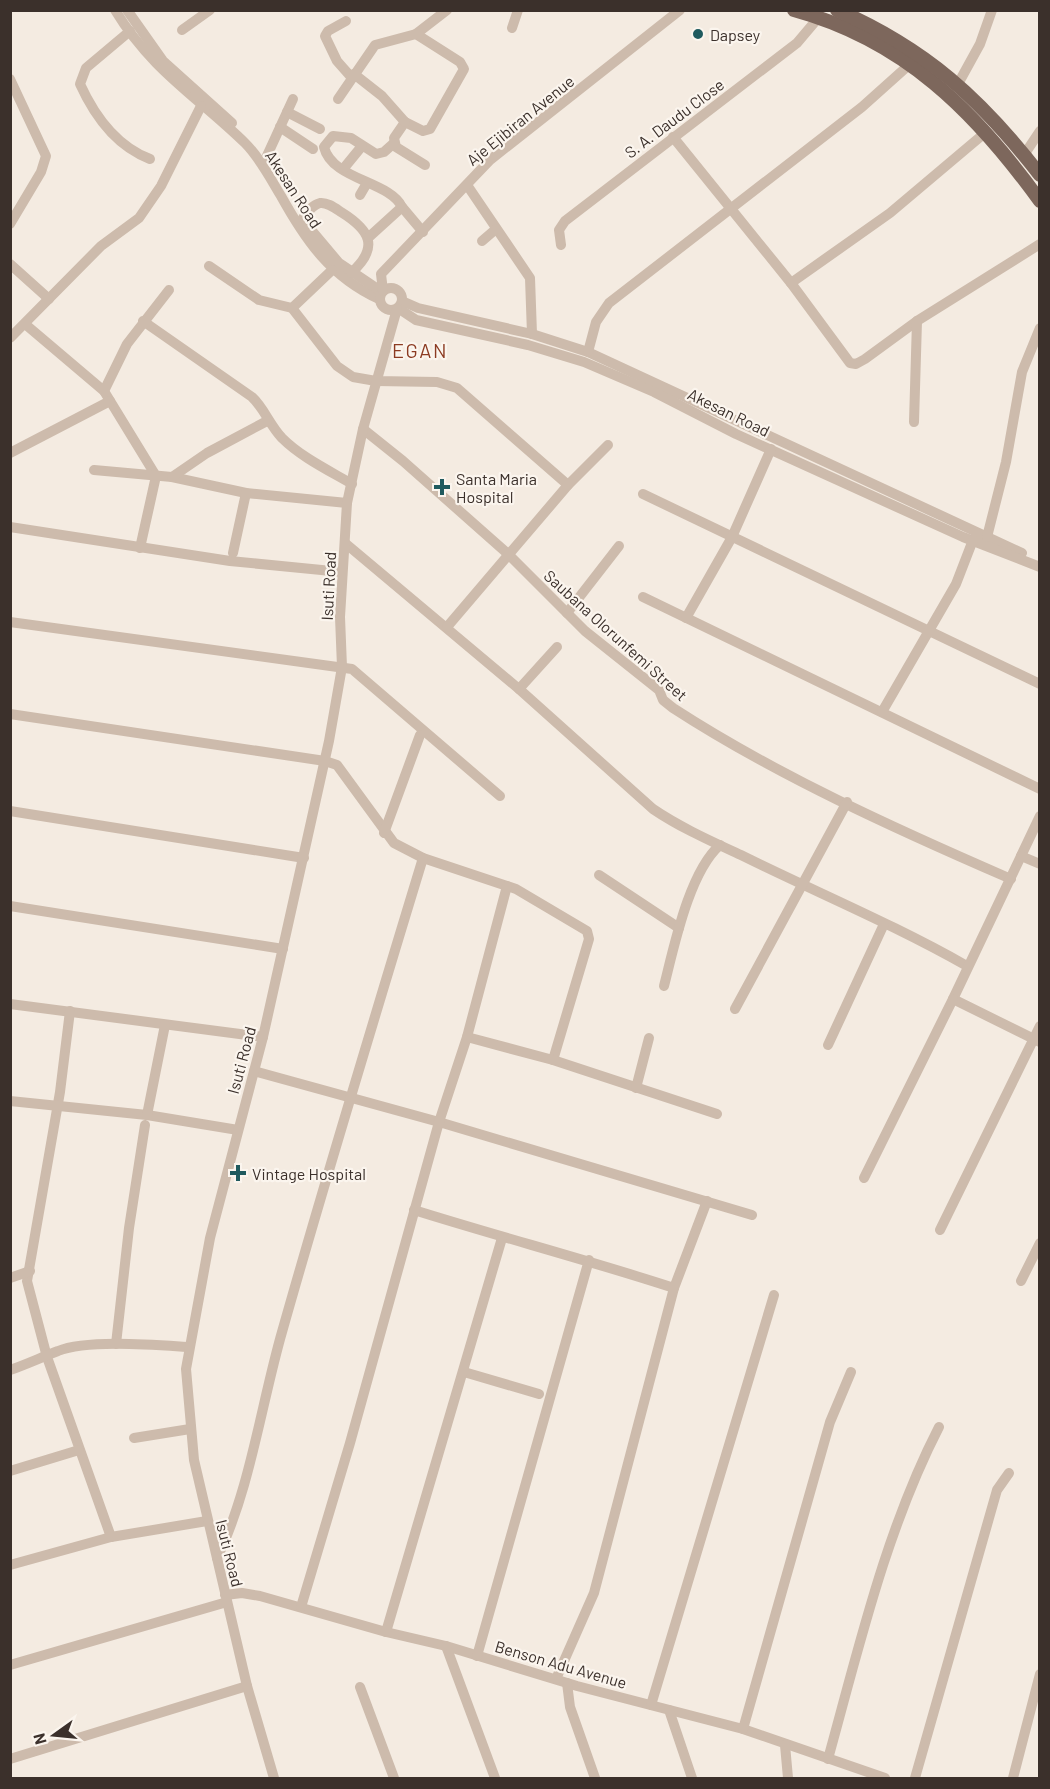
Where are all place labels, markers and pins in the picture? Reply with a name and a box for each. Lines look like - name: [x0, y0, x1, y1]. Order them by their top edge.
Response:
- place label: Dapsey: [710, 25, 761, 44]
- marker: Dapsey: [691, 27, 705, 41]
- place label: Santa Maria Hospital: [456, 469, 537, 506]
- marker: Santa Maria Hospital: [433, 478, 451, 496]
- marker: Vintage Hospital: [229, 1164, 247, 1182]
- place label: Vintage Hospital: [252, 1164, 366, 1183]

